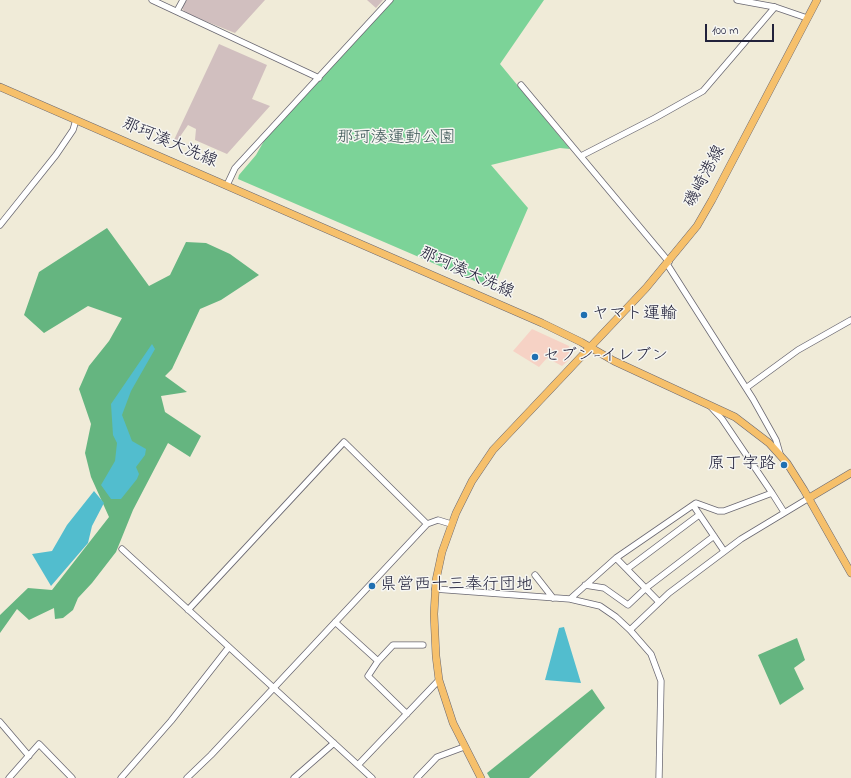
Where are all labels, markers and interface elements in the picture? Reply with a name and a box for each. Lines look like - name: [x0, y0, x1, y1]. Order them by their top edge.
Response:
- scale bar: [707, 16, 776, 42]
- text: 100 m: [712, 22, 739, 40]
- street label: 那珂湊大洗線: [118, 115, 220, 173]
- park label: 那珂湊運動公園: [337, 129, 455, 149]
- street label: 磯崎港線: [681, 142, 731, 212]
- street label: 那珂湊大洗線: [415, 244, 517, 304]
- place label: ヤマト運輸: [592, 305, 677, 325]
- marker: ヤマト運輸: [579, 310, 589, 320]
- place label: セブン-イレブン: [543, 347, 668, 367]
- marker: セブン-イレブン: [530, 352, 540, 362]
- place label: 原丁字路: [708, 455, 776, 475]
- marker: 原丁字路: [779, 460, 789, 470]
- place label: 県営西十三奉行団地: [380, 576, 533, 596]
- marker: 県営西十三奉行団地: [367, 581, 377, 591]

